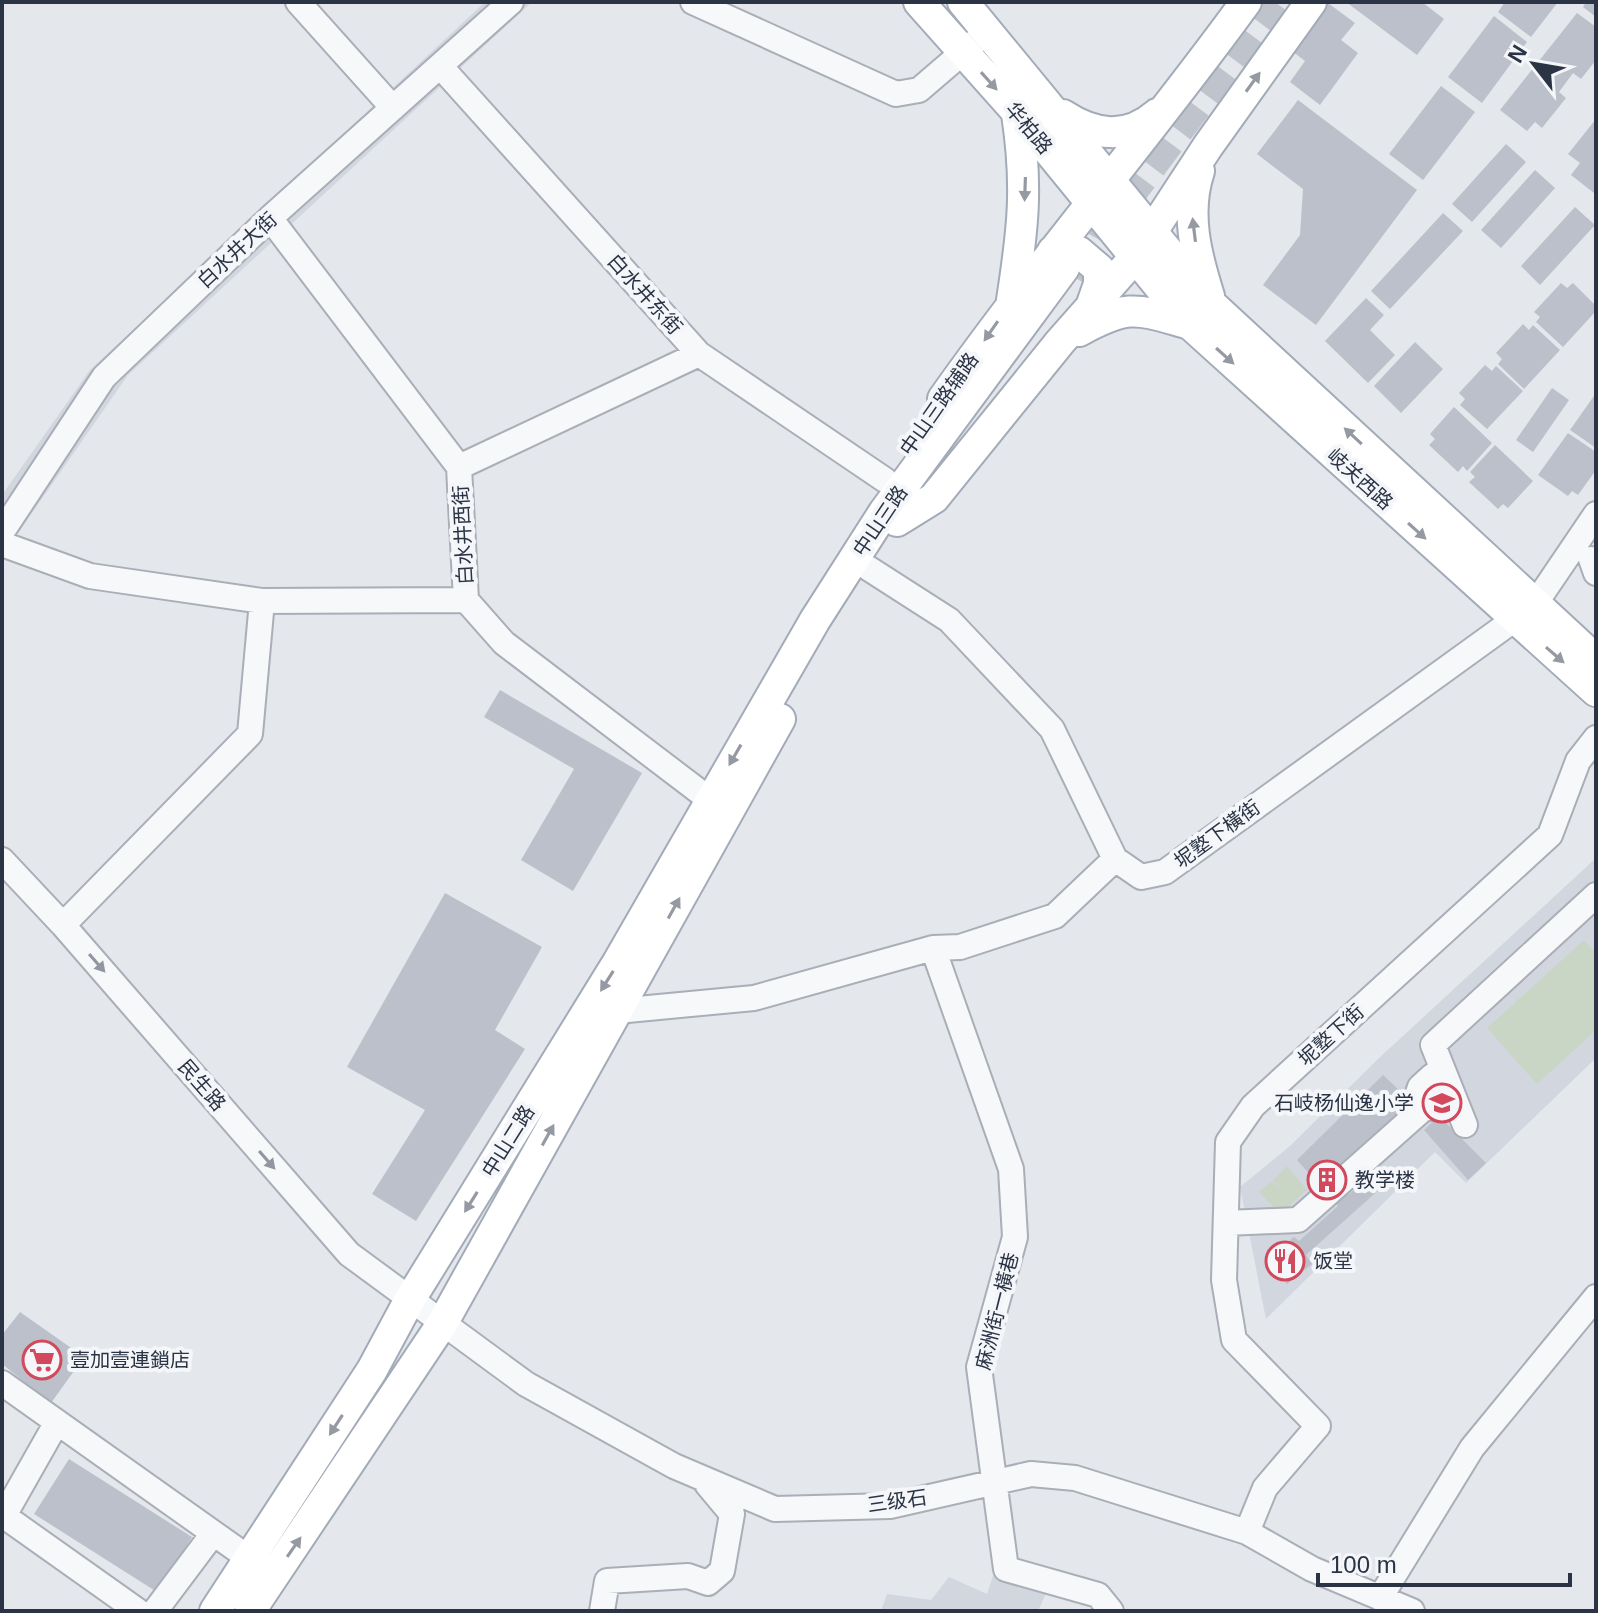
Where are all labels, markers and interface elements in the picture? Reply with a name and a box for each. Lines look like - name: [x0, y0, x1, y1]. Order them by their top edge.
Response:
- north arrow: [1494, 24, 1574, 104]
- text: N: [1502, 41, 1532, 67]
- one-way arrow: [980, 72, 998, 91]
- one-way arrow: [1245, 72, 1260, 93]
- street label: 华柏路: [1001, 98, 1057, 158]
- one-way arrow: [1019, 177, 1031, 202]
- street label: 白水井大街: [193, 208, 281, 292]
- one-way arrow: [1187, 217, 1200, 242]
- street label: 白水井东街: [603, 249, 687, 339]
- one-way arrow: [984, 320, 999, 341]
- one-way arrow: [1214, 347, 1234, 364]
- street label: 中山三路辅路: [896, 349, 982, 459]
- one-way arrow: [1344, 428, 1363, 446]
- street label: 岐关西路: [1323, 444, 1397, 514]
- street label: 中山三路: [849, 482, 911, 560]
- street label: 白水井西街: [449, 484, 477, 586]
- one-way arrow: [1408, 521, 1427, 539]
- one-way arrow: [1545, 646, 1565, 663]
- one-way arrow: [729, 744, 743, 766]
- street label: 坭墪下橫街: [1170, 796, 1264, 872]
- one-way arrow: [667, 897, 681, 919]
- one-way arrow: [87, 954, 105, 973]
- one-way arrow: [600, 970, 614, 992]
- street label: 坭墪下街: [1294, 1000, 1368, 1070]
- street label: 民生路: [174, 1055, 230, 1115]
- school or university icon: 石岐杨仙逸小学: [1421, 1082, 1463, 1124]
- place label: 石岐杨仙逸小学: [1274, 1092, 1414, 1114]
- street label: 中山二路: [477, 1101, 539, 1181]
- one-way arrow: [541, 1124, 555, 1146]
- one-way arrow: [258, 1149, 275, 1169]
- building icon: 教学楼: [1306, 1159, 1348, 1201]
- place label: 教学楼: [1355, 1169, 1415, 1191]
- one-way arrow: [464, 1191, 478, 1213]
- restaurant icon: 饭堂: [1264, 1240, 1306, 1282]
- street label: 麻洲街一橫巷: [972, 1250, 1022, 1372]
- place label: 饭堂: [1313, 1250, 1353, 1272]
- supermarket icon: 壹加壹連鎖店: [21, 1339, 63, 1381]
- place label: 壹加壹連鎖店: [70, 1349, 190, 1371]
- one-way arrow: [329, 1414, 344, 1435]
- street label: 三级石: [866, 1486, 928, 1516]
- one-way arrow: [286, 1536, 301, 1557]
- scale bar: [1318, 1537, 1570, 1587]
- text: 100 m: [1330, 1551, 1397, 1578]

